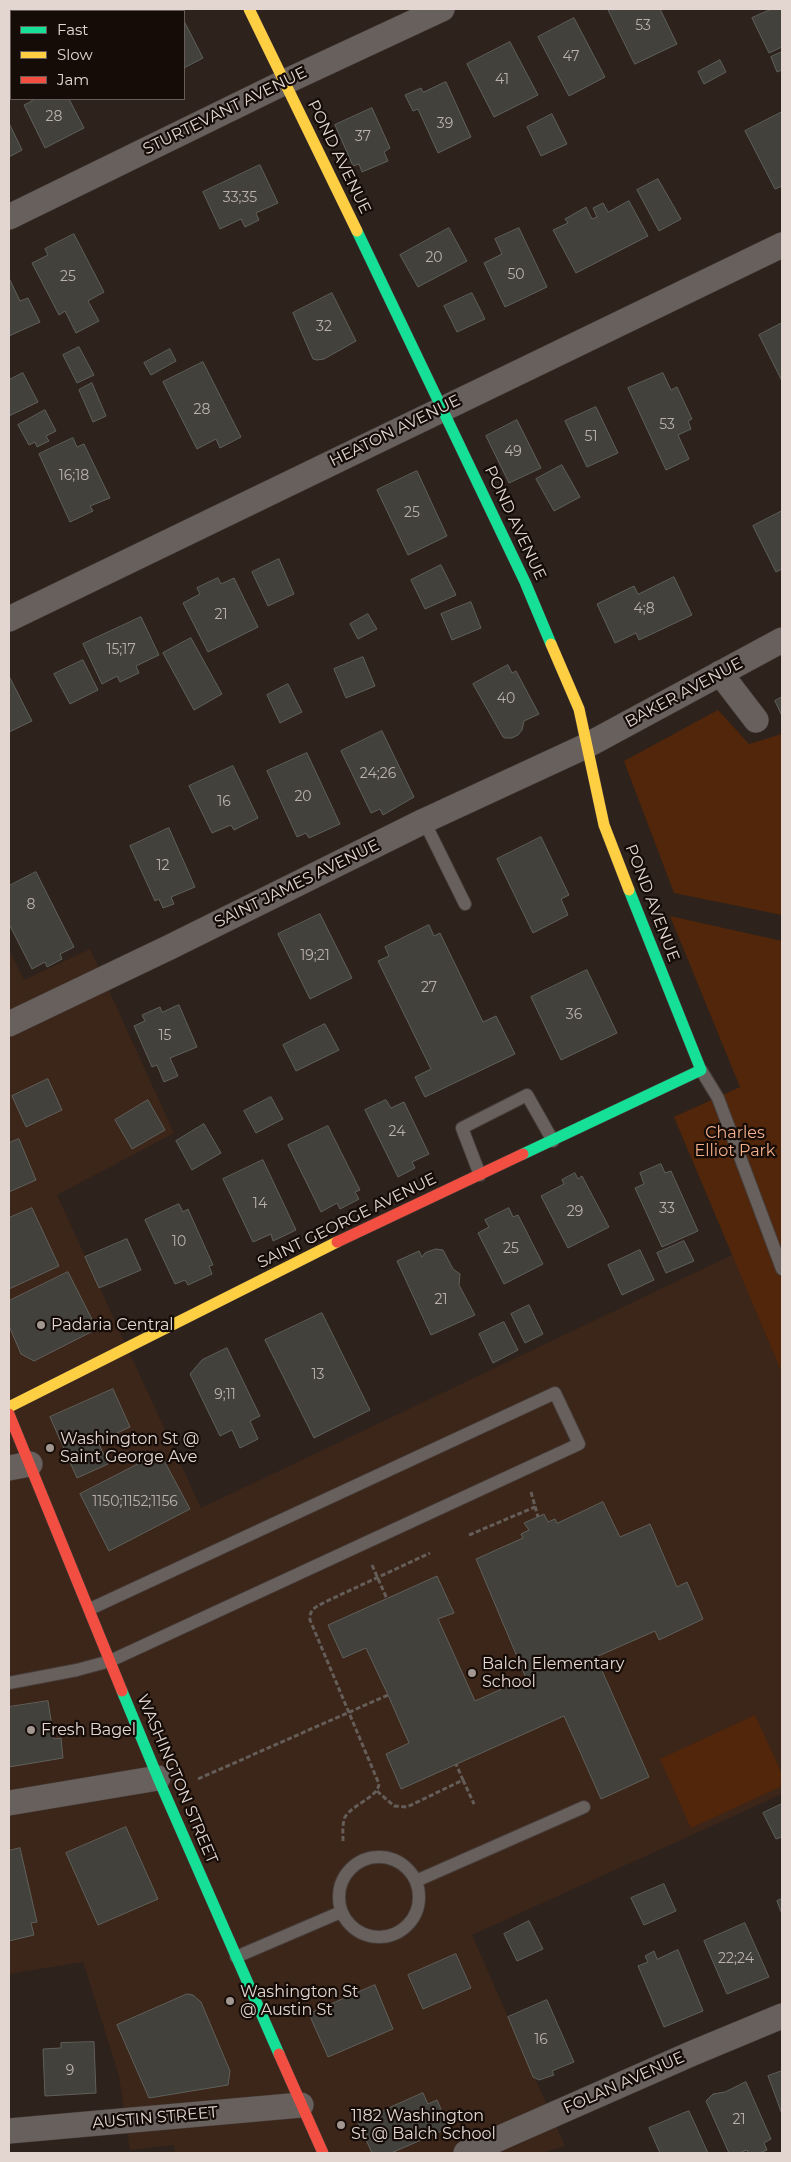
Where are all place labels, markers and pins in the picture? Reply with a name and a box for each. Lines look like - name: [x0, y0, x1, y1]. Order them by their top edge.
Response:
- place label: Padaria Central: [51, 1315, 174, 1335]
- marker: Padaria Central: [35, 1319, 47, 1331]
- place label: Washington St @ Saint George Ave: [60, 1429, 199, 1467]
- marker: Washington St @ Saint George Ave: [44, 1442, 56, 1454]
- place label: Balch Elementary School: [482, 1654, 624, 1692]
- marker: Balch Elementary School: [466, 1667, 478, 1679]
- place label: Fresh Bagel: [41, 1720, 136, 1740]
- marker: Fresh Bagel: [25, 1724, 37, 1736]
- place label: Washington St @ Austin St: [240, 1982, 359, 2020]
- marker: Washington St @ Austin St: [224, 1995, 236, 2007]
- place label: 1182 Washington St @ Balch School: [351, 2106, 496, 2144]
- marker: 1182 Washington St @ Balch School: [335, 2119, 347, 2131]

